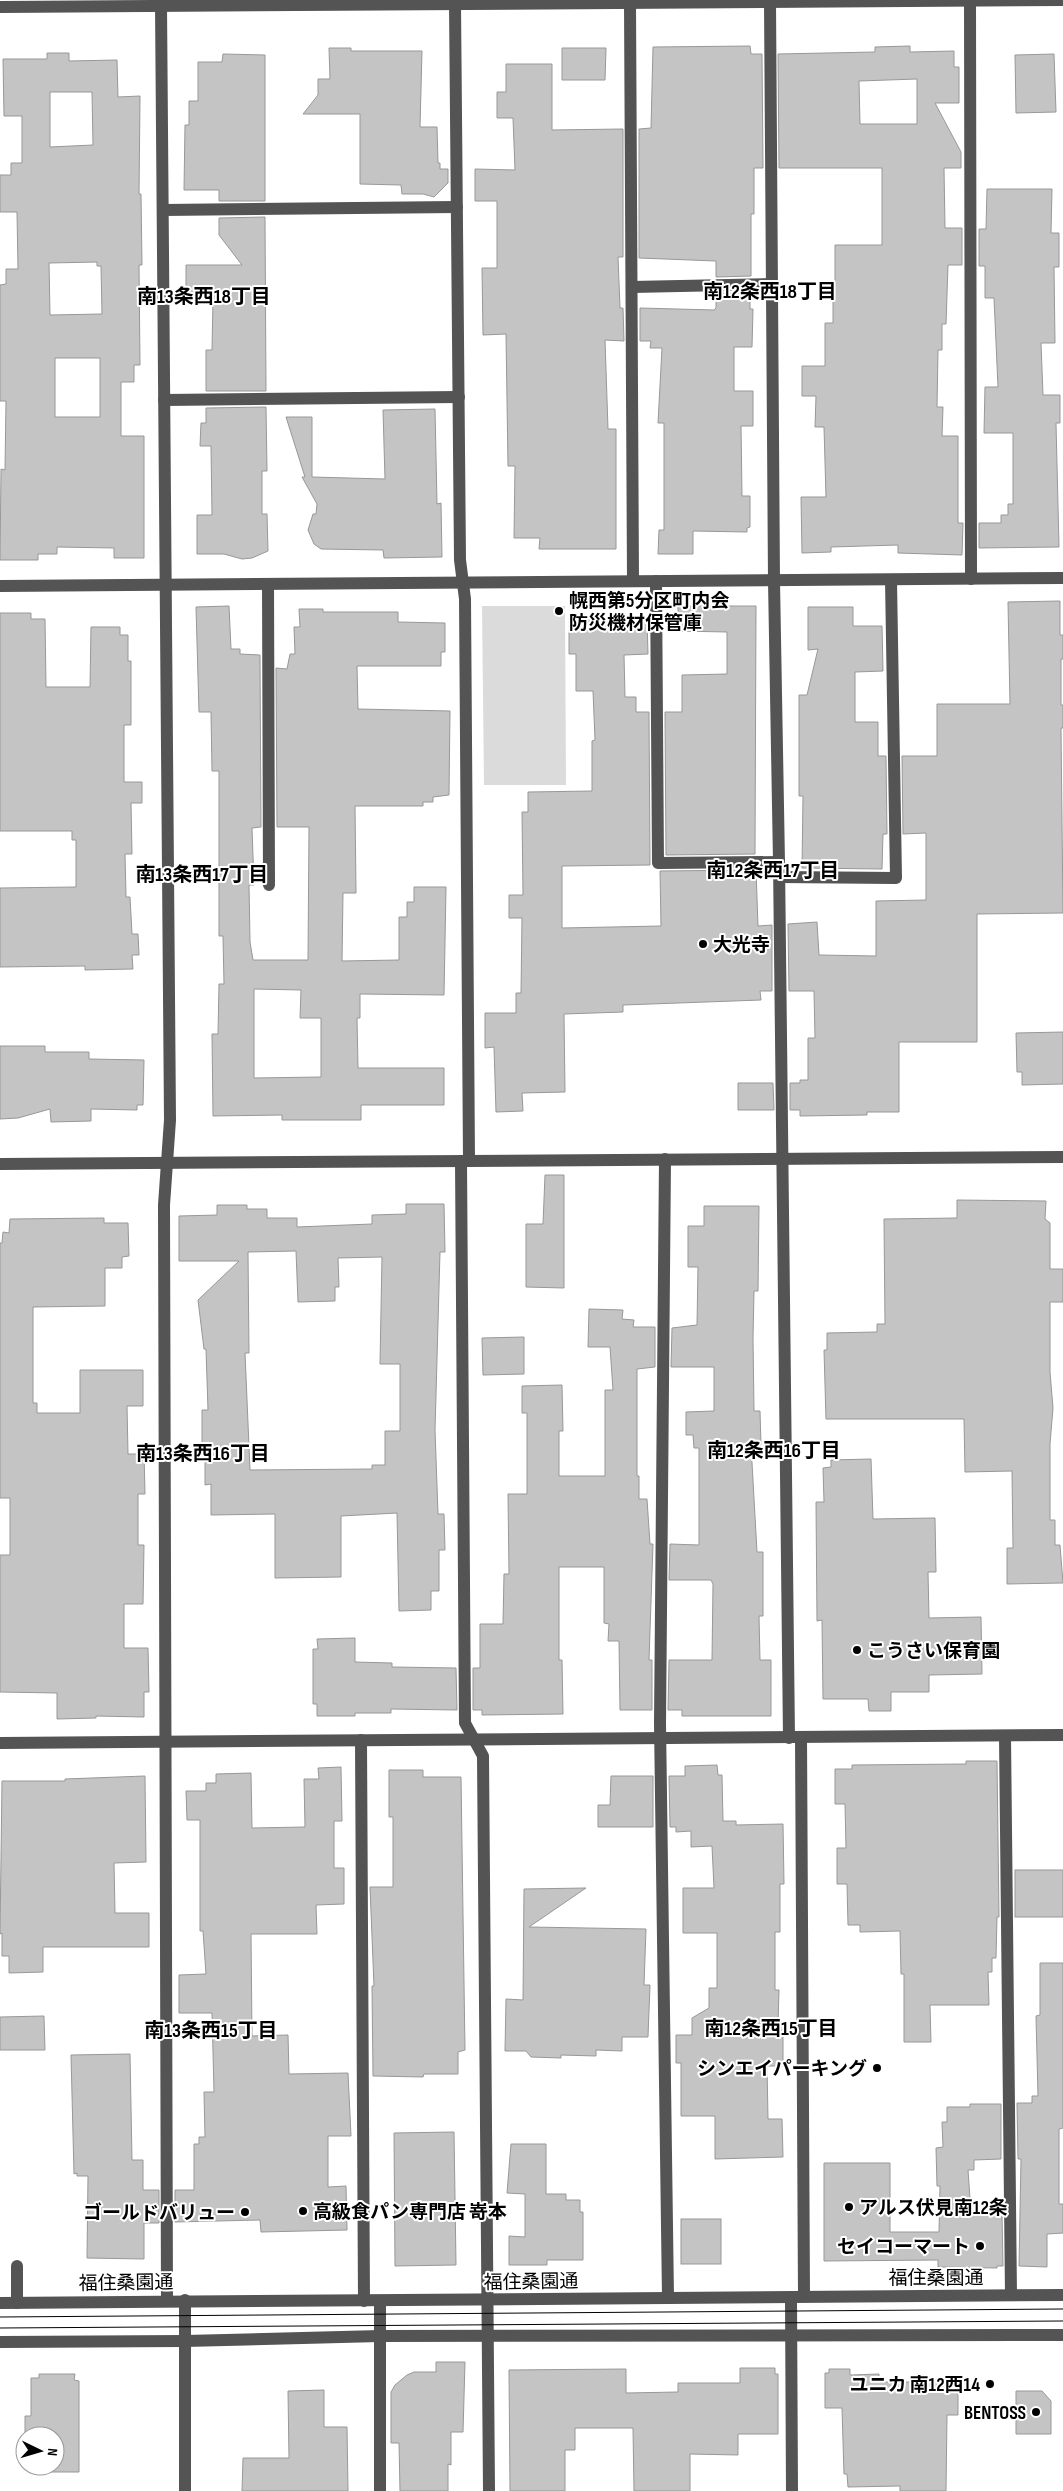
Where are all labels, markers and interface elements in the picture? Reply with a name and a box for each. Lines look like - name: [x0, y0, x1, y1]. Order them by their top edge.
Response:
- district label: 南12条西18丁目: [703, 280, 837, 304]
- district label: 南13条西18丁目: [137, 285, 271, 309]
- place label: 幌西第5分区町内会 防災機材保管庫: [569, 590, 729, 635]
- marker: 幌西第5分区町内会 防災機材保管庫: [553, 605, 565, 617]
- district label: 南12条西17丁目: [706, 859, 840, 883]
- district label: 南13条西17丁目: [135, 863, 269, 887]
- place label: 大光寺: [713, 934, 770, 957]
- marker: 大光寺: [697, 938, 709, 950]
- district label: 南12条西16丁目: [707, 1439, 841, 1463]
- district label: 南13条西16丁目: [136, 1442, 270, 1466]
- place label: こうさい保育園: [867, 1640, 1000, 1663]
- marker: こうさい保育園: [851, 1644, 863, 1656]
- district label: 南12条西15丁目: [704, 2017, 838, 2041]
- district label: 南13条西15丁目: [144, 2019, 278, 2043]
- place label: シンエイパーキング: [697, 2058, 867, 2081]
- marker: シンエイパーキング: [871, 2062, 883, 2074]
- place label: アルス伏見南12条: [859, 2197, 1008, 2220]
- place label: 高級食パン専門店 嵜本: [313, 2201, 507, 2224]
- marker: アルス伏見南12条: [843, 2201, 855, 2213]
- place label: ゴールドバリュー: [83, 2202, 235, 2225]
- marker: 高級食パン専門店 嵜本: [297, 2205, 309, 2217]
- marker: ゴールドバリュー: [239, 2206, 251, 2218]
- place label: セイコーマート: [837, 2236, 970, 2259]
- marker: セイコーマート: [974, 2240, 986, 2252]
- street label: 福住桑園通: [888, 2267, 984, 2290]
- street label: 福住桑園通: [483, 2270, 579, 2295]
- street label: 福住桑園通: [78, 2271, 174, 2296]
- place label: ユニカ 南12西14: [850, 2374, 980, 2397]
- marker: ユニカ 南12西14: [984, 2378, 996, 2390]
- place label: BENTOSS: [964, 2402, 1026, 2425]
- marker: BENTOSS: [1030, 2406, 1042, 2418]
- north arrow: [15, 2426, 65, 2476]
- text: N: [44, 2448, 61, 2457]

